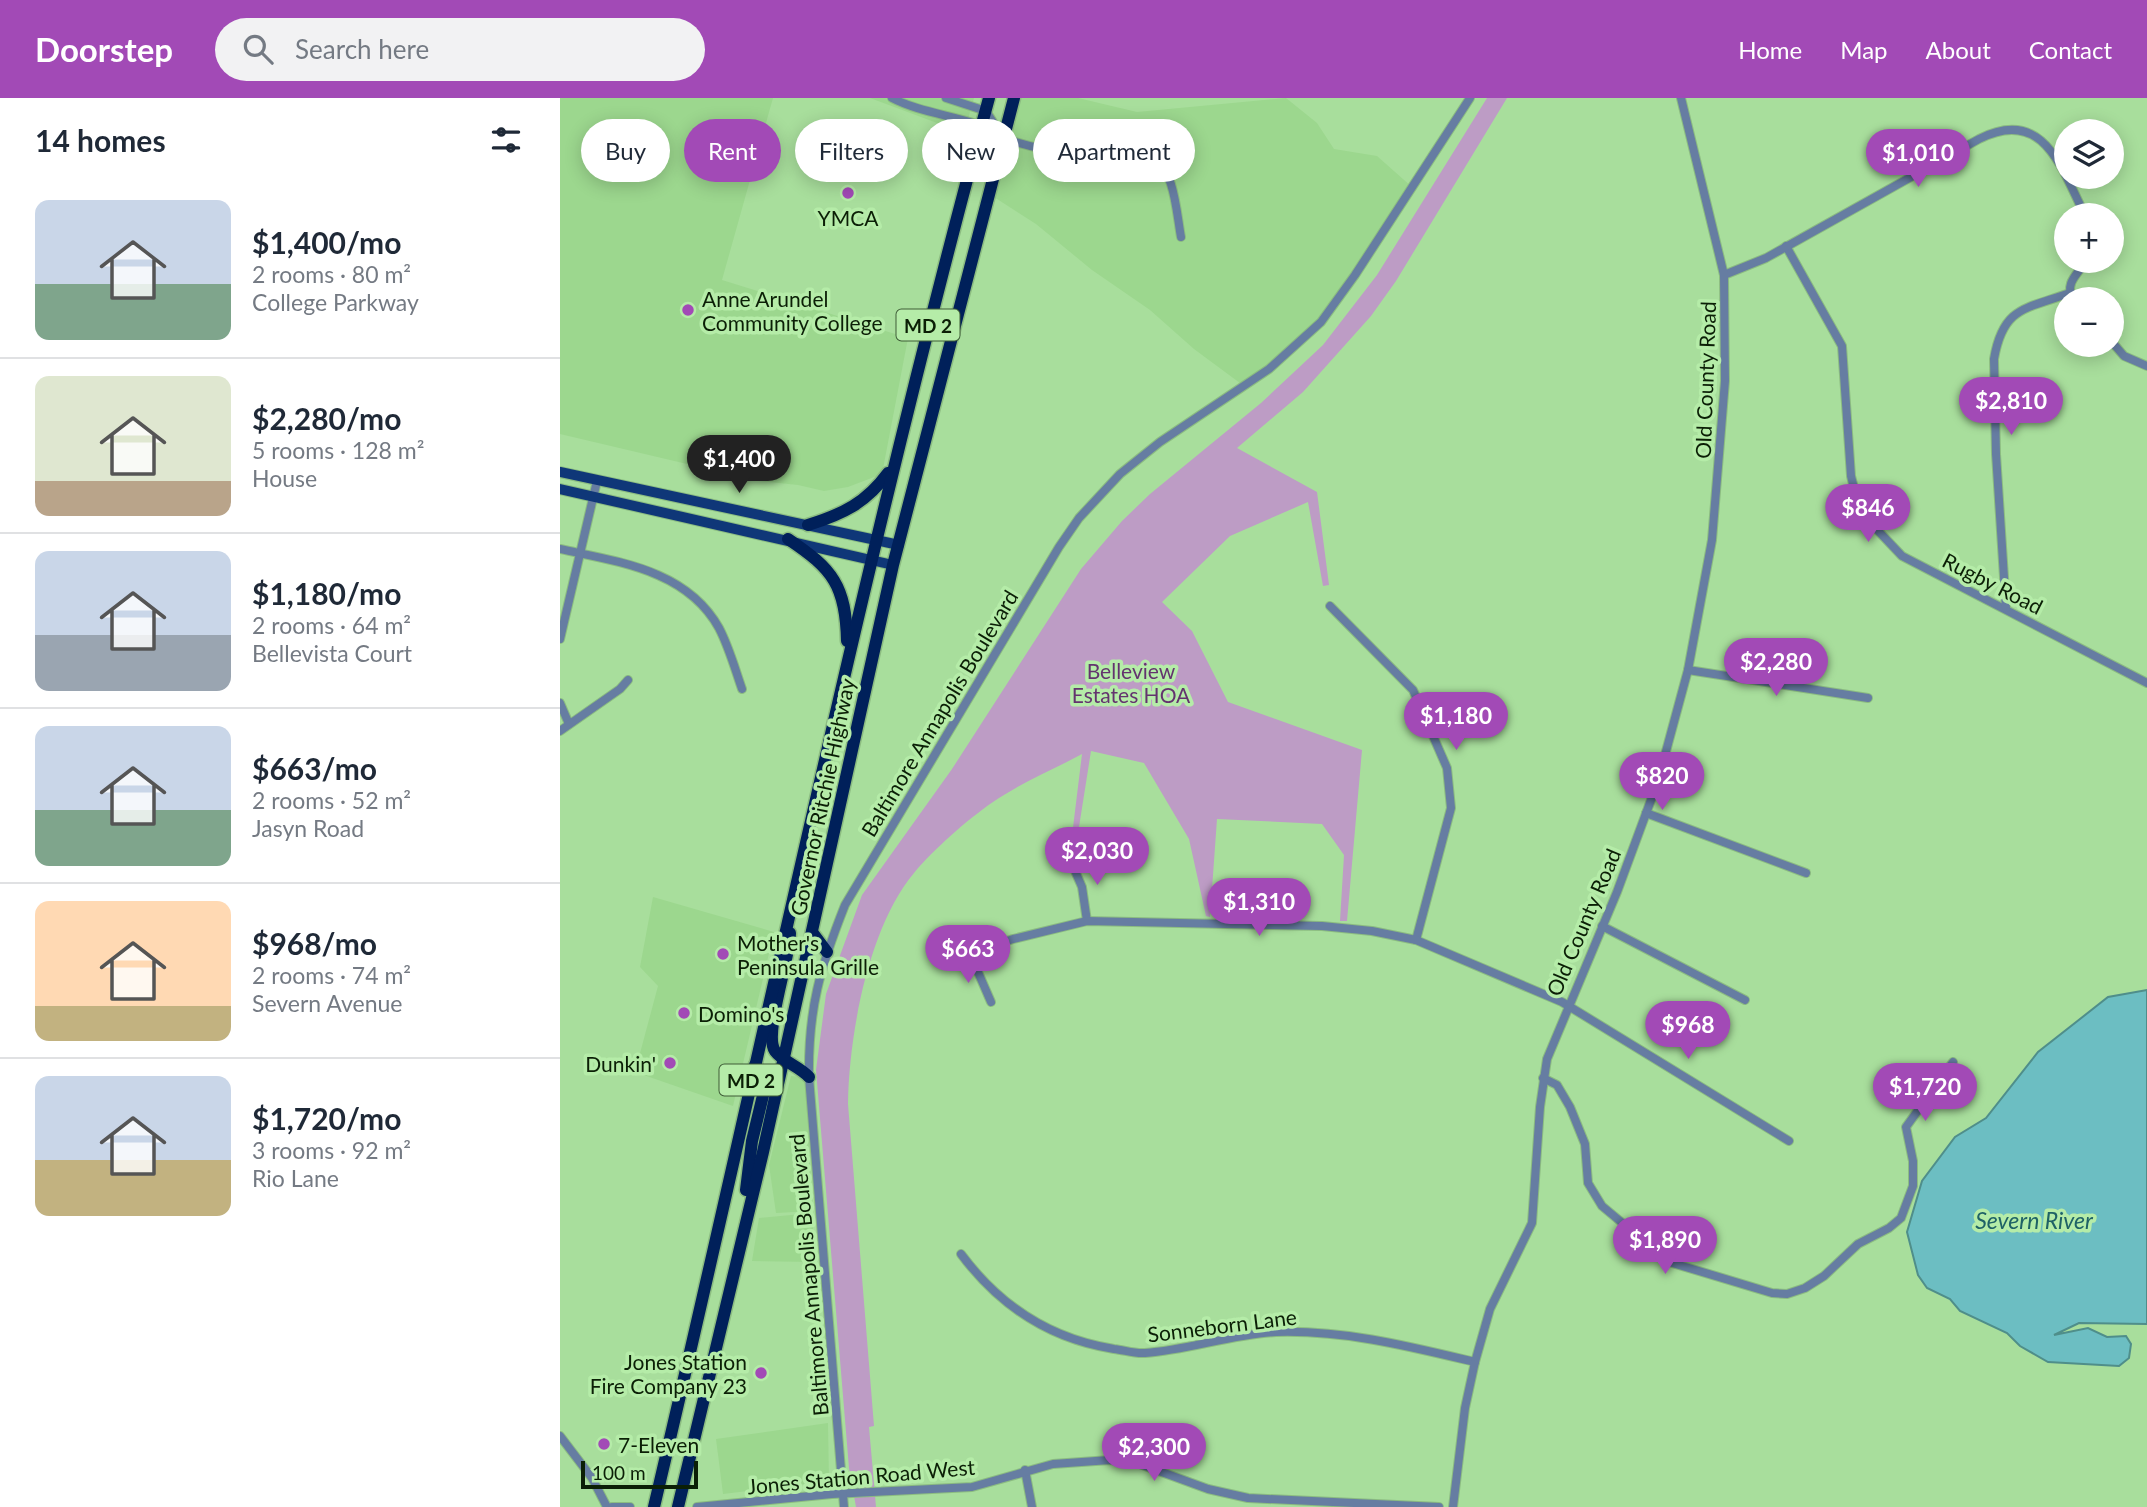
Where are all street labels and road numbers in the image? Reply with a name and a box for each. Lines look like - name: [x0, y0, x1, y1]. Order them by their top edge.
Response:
- street label: Old County Road: [1690, 301, 1720, 459]
- road number: MD 2: [896, 310, 960, 341]
- street label: Rugby Road: [1939, 547, 2047, 619]
- street label: Baltimore Annapolis Boulevard: [855, 585, 1023, 841]
- street label: Governor Ritchie Highway: [785, 676, 859, 918]
- street label: Old County Road: [1541, 845, 1625, 999]
- road number: MD 2: [720, 1064, 782, 1096]
- street label: Baltimore Annapolis Boulevard: [783, 1133, 833, 1417]
- street label: Sonneborn Lane: [1146, 1303, 1298, 1347]
- street label: Jones Station Road West: [746, 1454, 976, 1498]

